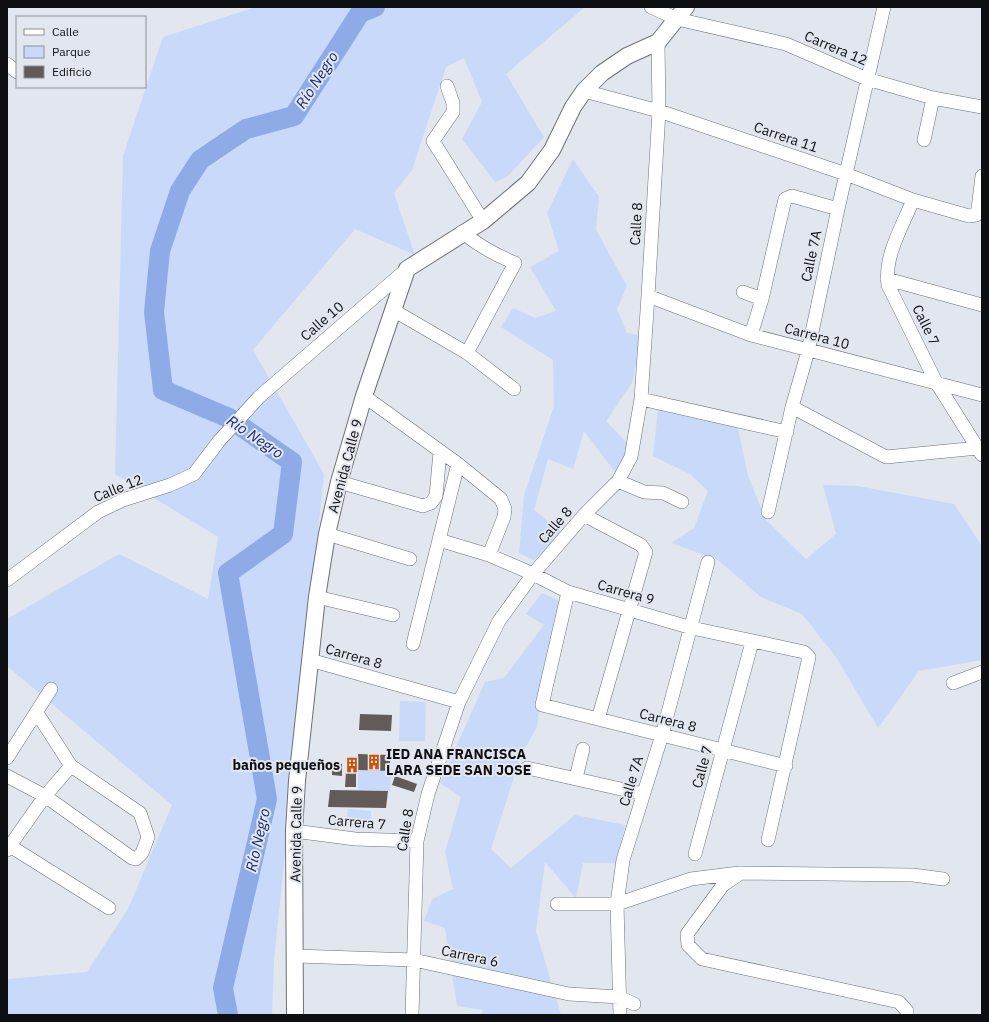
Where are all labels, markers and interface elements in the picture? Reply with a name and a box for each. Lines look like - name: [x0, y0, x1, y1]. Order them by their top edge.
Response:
- legend: [16, 16, 146, 88]
- text: Calle: [52, 24, 79, 39]
- street label: Carrera 12: [802, 27, 870, 69]
- text: Parque: [52, 44, 91, 59]
- water label: Río Negro: [291, 48, 342, 112]
- text: Edificio: [52, 64, 92, 79]
- street label: Carrera 11: [752, 118, 820, 156]
- street label: Calle 8: [626, 202, 646, 246]
- street label: Calle 7A: [797, 229, 825, 283]
- street label: Calle 10: [297, 297, 347, 345]
- street label: Calle 7: [908, 302, 944, 348]
- street label: Carrera 10: [782, 319, 852, 353]
- water label: Río Negro: [223, 411, 287, 462]
- street label: Avenida Calle 9: [324, 417, 366, 515]
- street label: Calle 12: [91, 470, 145, 506]
- street label: Calle 8: [534, 503, 576, 547]
- street label: Carrera 9: [595, 575, 657, 609]
- street label: Carrera 8: [323, 639, 385, 673]
- street label: Carrera 8: [638, 704, 698, 736]
- street label: Calle 7: [688, 744, 716, 790]
- place label: IED ANA FRANCISCA LARA SEDE SAN JOSE: [386, 745, 531, 779]
- building icon: IED ANA FRANCISCA LARA SEDE SAN JOSE: [365, 753, 383, 771]
- street label: Calle 7A: [615, 753, 647, 809]
- place label: baños pequeños: [233, 756, 340, 774]
- building icon: baños pequeños: [343, 756, 361, 774]
- street label: Avenida Calle 9: [286, 786, 306, 882]
- water label: Río Negro: [241, 806, 274, 873]
- street label: Calle 8: [393, 807, 417, 853]
- street label: Carrera 7: [327, 810, 387, 834]
- street label: Carrera 6: [440, 941, 500, 971]

